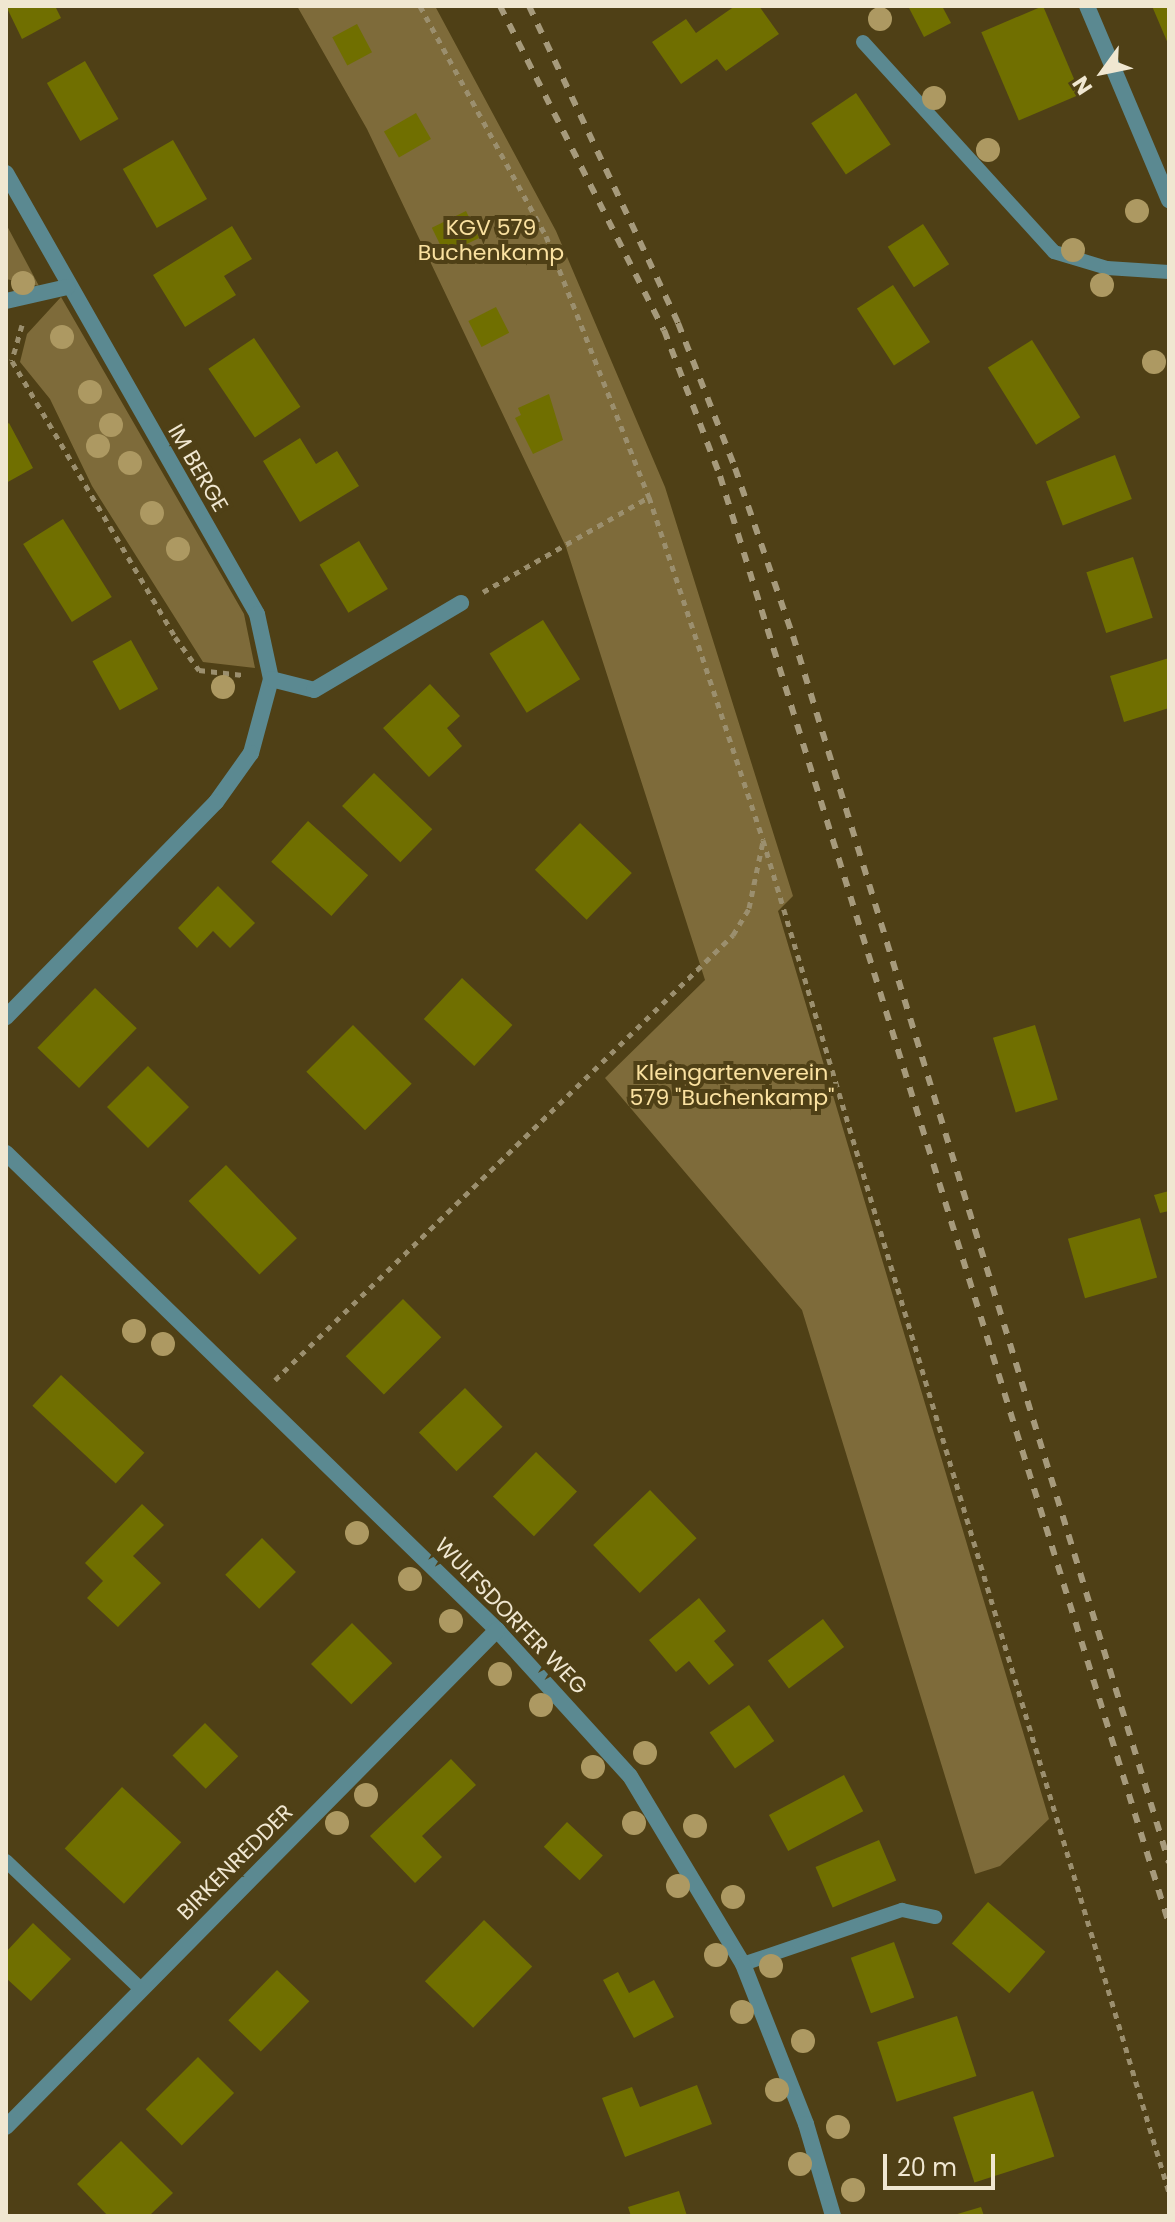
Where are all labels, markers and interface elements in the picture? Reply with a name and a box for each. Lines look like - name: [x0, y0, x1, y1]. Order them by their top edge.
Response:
- north arrow: [1063, 32, 1143, 112]
- text: N: [1065, 70, 1100, 101]
- park label: KGV 579 Buchenkamp: [418, 214, 564, 266]
- street label: IM BERGE: [162, 419, 234, 517]
- park label: Kleingartenverein 579 "Buchenkamp": [630, 1059, 834, 1110]
- street label: WULFSDORFER WEG: [429, 1532, 593, 1700]
- street label: BIRKENREDDER: [172, 1799, 298, 1925]
- scale bar: [887, 2138, 999, 2188]
- text: 20 m: [897, 2151, 957, 2184]

